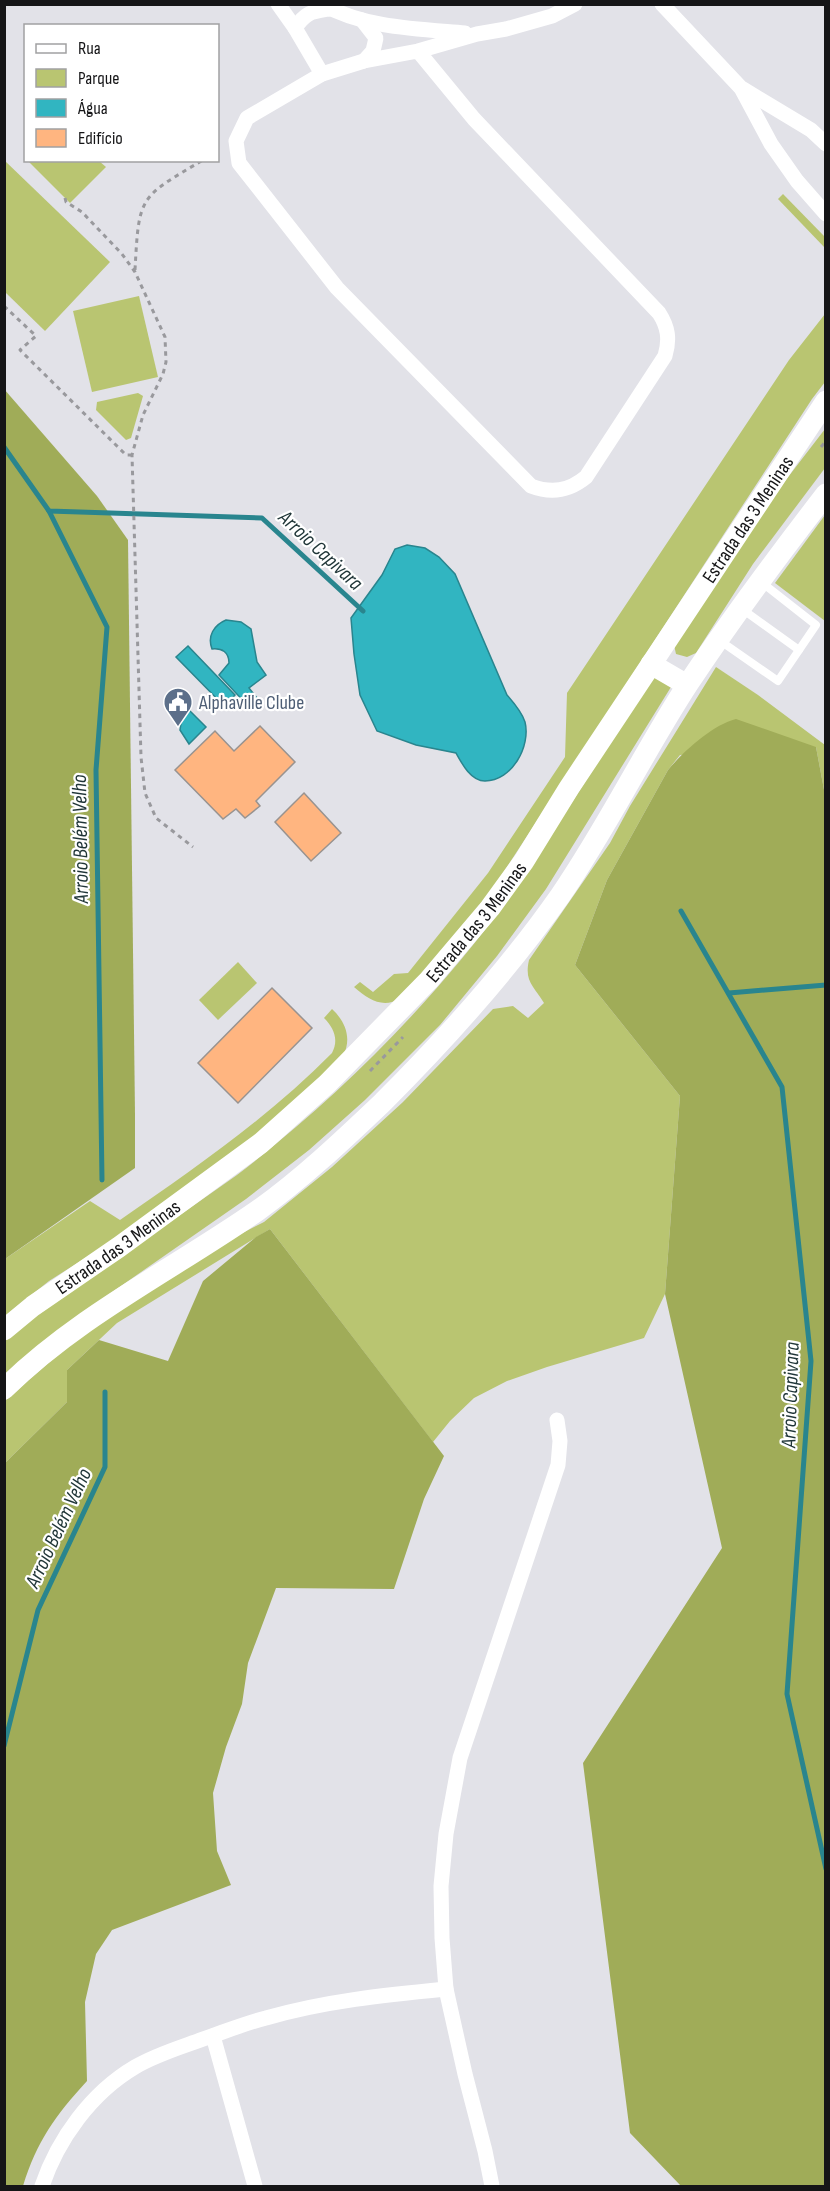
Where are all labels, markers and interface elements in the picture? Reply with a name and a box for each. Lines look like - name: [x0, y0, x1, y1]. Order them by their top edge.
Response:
- legend: [24, 24, 219, 162]
- text: Rua: [78, 38, 101, 59]
- text: Parque: [78, 68, 119, 89]
- text: Água: [77, 98, 108, 119]
- text: Edifício: [78, 128, 123, 149]
- street label: Estrada das 3 Meninas: [698, 452, 799, 588]
- water label: Arroio Capivara: [273, 504, 368, 596]
- public building icon: Alphaville Clube: [162, 686, 194, 728]
- place label: Alphaville Clube: [198, 691, 304, 715]
- water label: Arroio Belém Velho: [67, 774, 94, 905]
- street label: Estrada das 3 Meninas: [421, 858, 532, 988]
- street label: Estrada das 3 Meninas: [51, 1195, 185, 1300]
- water label: Arroio Capivara: [776, 1341, 805, 1449]
- water label: Arroio Belém Velho: [20, 1464, 97, 1593]

